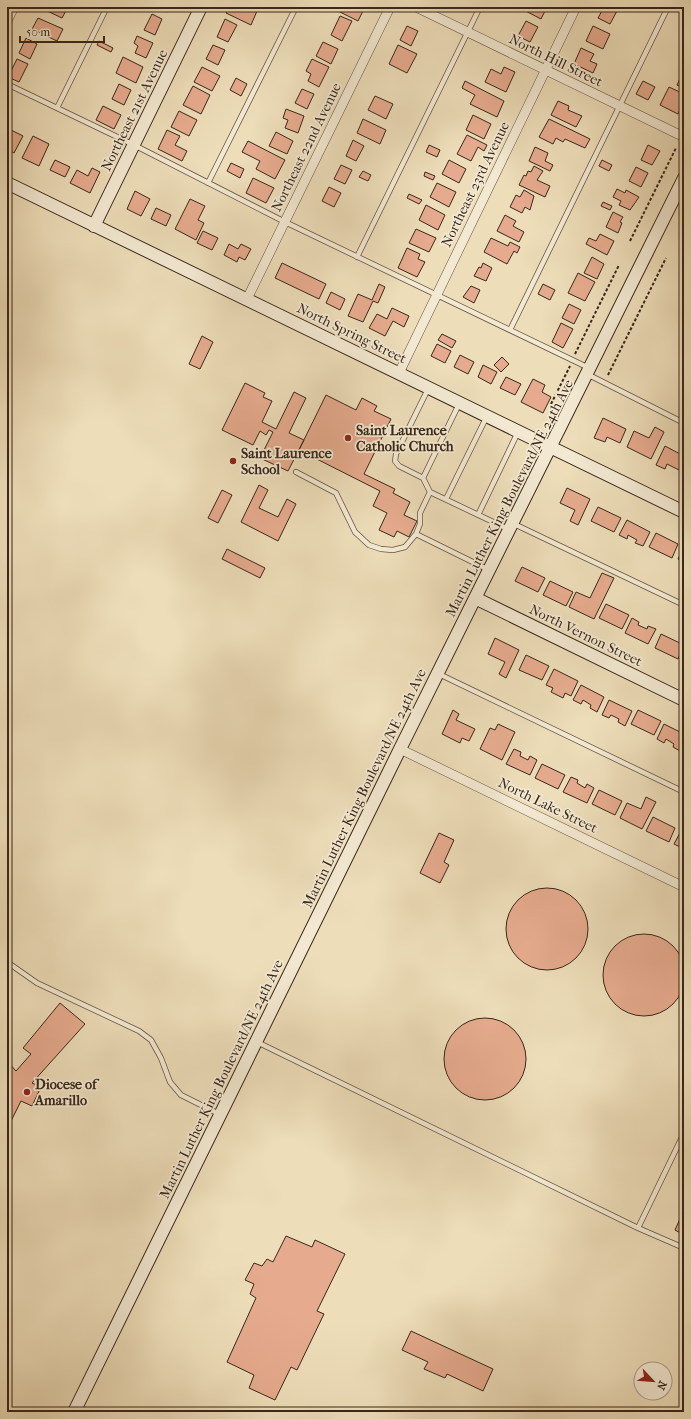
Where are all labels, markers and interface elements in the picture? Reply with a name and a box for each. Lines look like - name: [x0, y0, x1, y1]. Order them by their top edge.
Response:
- scale bar: [20, 18, 104, 44]
- text: 50 m: [26, 25, 50, 39]
- street label: North Hill Street: [506, 30, 605, 90]
- street label: Northeast 21st Avenue: [98, 47, 171, 174]
- street label: Northeast 22nd Avenue: [268, 80, 345, 214]
- street label: Northeast 23rd Avenue: [438, 119, 513, 250]
- street label: North Spring Street: [294, 300, 409, 367]
- street label: Martin Luther King Boulevard/NE 24th Ave: [442, 377, 577, 620]
- place label: Saint Laurence Catholic Church: [356, 422, 455, 455]
- marker: Saint Laurence Catholic Church: [343, 433, 353, 443]
- place label: Saint Laurence School: [241, 445, 332, 478]
- marker: Saint Laurence School: [228, 456, 238, 466]
- street label: North Vernon Street: [527, 601, 645, 670]
- street label: Martin Luther King Boulevard/NE 24th Ave: [299, 666, 430, 911]
- street label: North Lake Street: [495, 774, 600, 837]
- street label: Martin Luther King Boulevard/NE 24th Ave: [156, 957, 287, 1202]
- place label: Diocese of Amarillo: [34, 1076, 100, 1109]
- marker: Diocese of Amarillo: [22, 1087, 32, 1097]
- north arrow: [633, 1361, 673, 1401]
- text: N: [654, 1379, 669, 1392]

